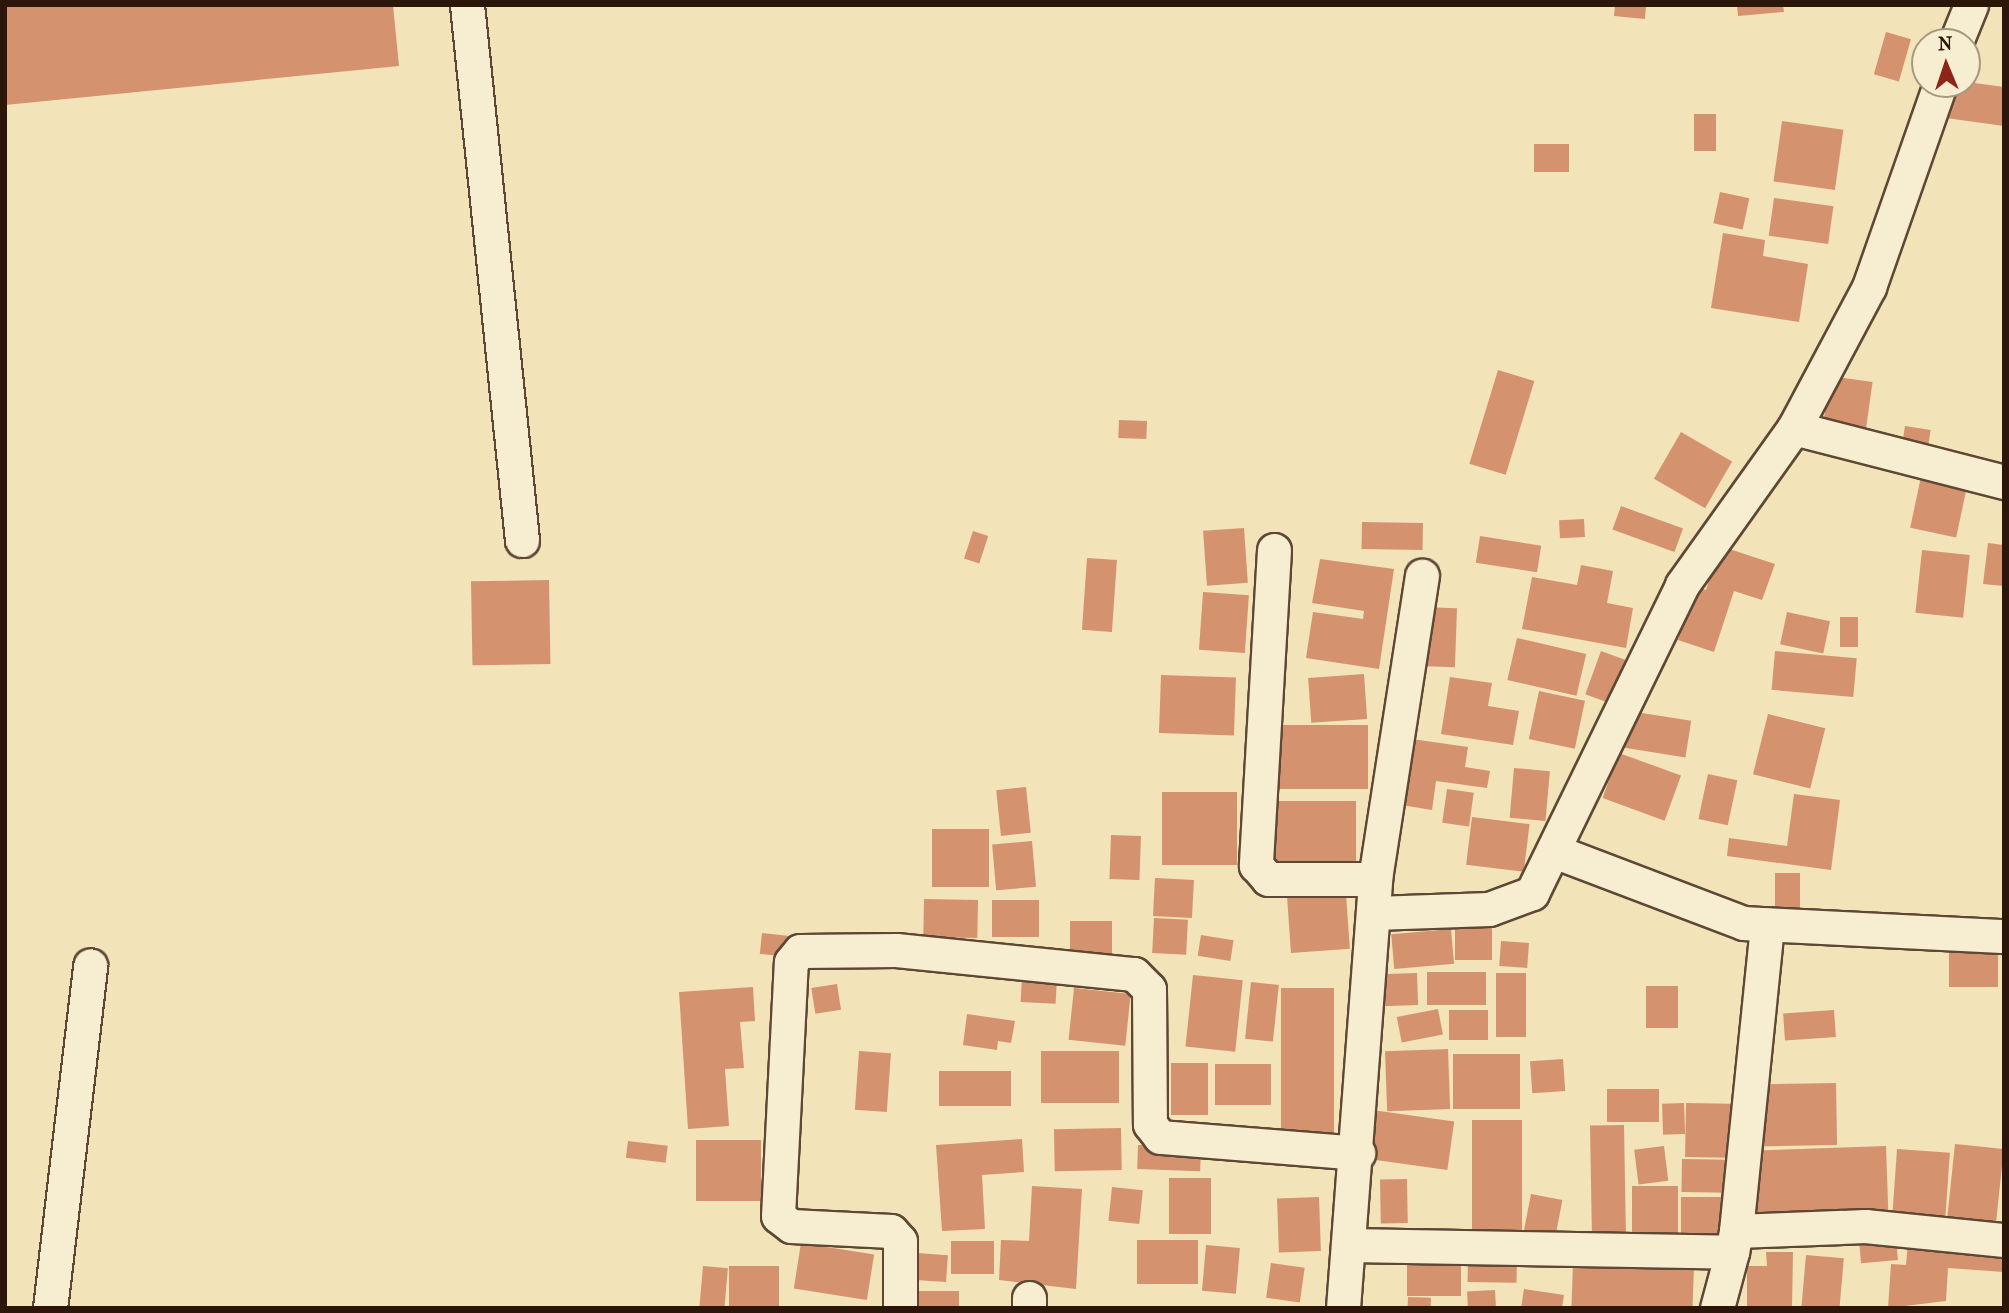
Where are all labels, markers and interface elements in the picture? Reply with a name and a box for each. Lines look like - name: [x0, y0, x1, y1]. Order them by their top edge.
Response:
- north arrow: [1911, 28, 1981, 98]
- text: N: [1938, 33, 1953, 55]

